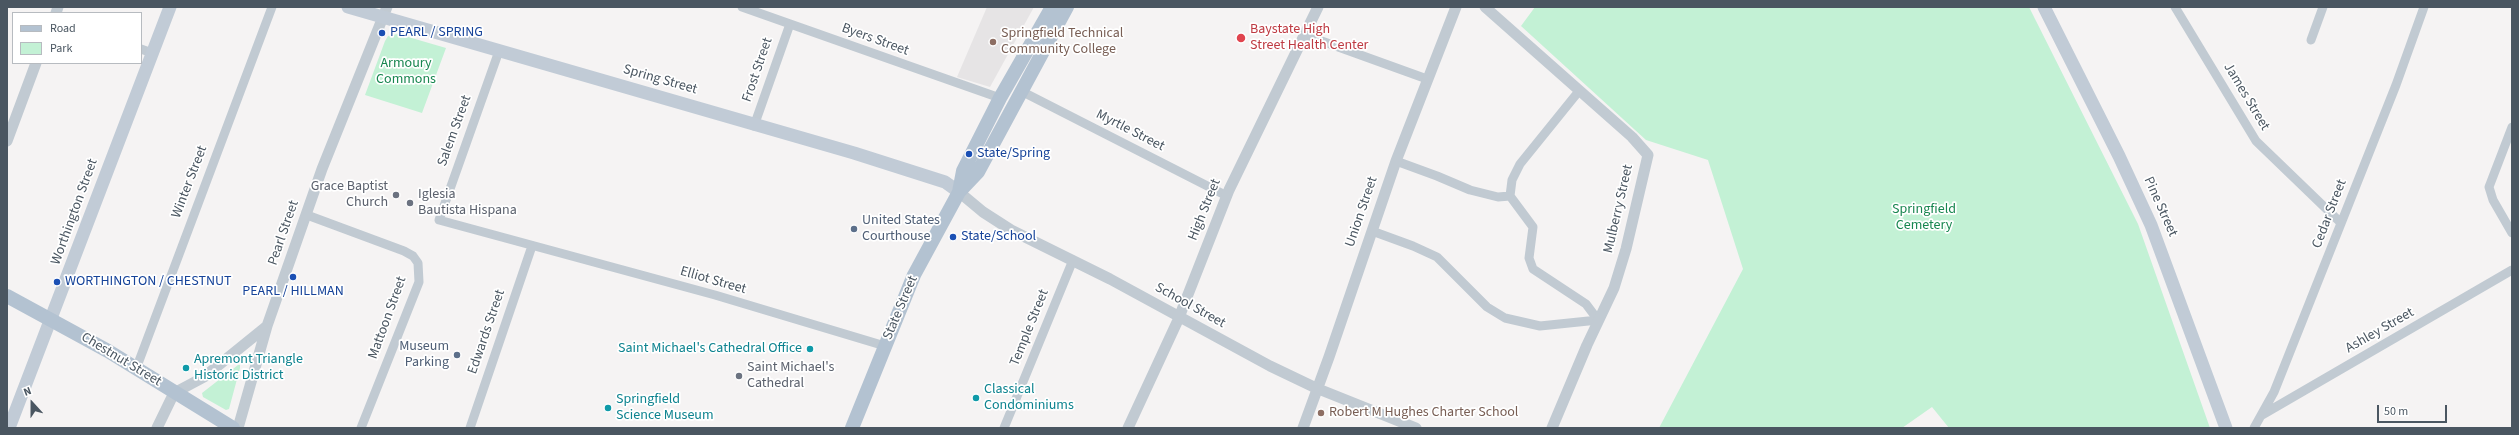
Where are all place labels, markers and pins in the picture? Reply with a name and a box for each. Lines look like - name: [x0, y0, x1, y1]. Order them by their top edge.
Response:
- place label: Baystate High Street Health Center: [1250, 22, 1368, 54]
- place label: PEARL / SPRING: [390, 25, 483, 41]
- place label: Springfield Technical Community College: [1001, 26, 1123, 58]
- marker: PEARL / SPRING: [377, 28, 387, 38]
- marker: Baystate High Street Health Center: [1235, 32, 1247, 44]
- marker: Springfield Technical Community College: [988, 37, 998, 47]
- place label: State/Spring: [977, 146, 1050, 162]
- marker: State/Spring: [964, 149, 974, 159]
- place label: Grace Baptist Church: [311, 179, 388, 212]
- place label: Iglesia Bautista Hispana: [418, 187, 517, 220]
- marker: Grace Baptist Church: [391, 190, 401, 200]
- marker: Iglesia Bautista Hispana: [405, 198, 415, 208]
- place label: United States Courthouse: [862, 213, 940, 246]
- marker: United States Courthouse: [849, 224, 859, 234]
- place label: State/School: [961, 229, 1036, 245]
- marker: State/School: [948, 232, 958, 242]
- marker: PEARL / HILLMAN: [288, 272, 298, 282]
- place label: WORTHINGTON / CHESTNUT: [65, 274, 232, 290]
- marker: WORTHINGTON / CHESTNUT: [52, 277, 62, 287]
- place label: PEARL / HILLMAN: [242, 284, 344, 300]
- place label: Museum Parking: [399, 339, 449, 372]
- place label: Saint Michael's Cathedral Office: [618, 341, 802, 357]
- marker: Saint Michael's Cathedral Office: [805, 344, 815, 354]
- marker: Museum Parking: [452, 350, 462, 360]
- place label: Apremont Triangle Historic District: [194, 352, 303, 384]
- place label: Saint Michael's Cathedral: [747, 360, 834, 392]
- marker: Apremont Triangle Historic District: [181, 363, 191, 373]
- marker: Saint Michael's Cathedral: [734, 371, 744, 381]
- place label: Classical Condominiums: [984, 382, 1074, 414]
- place label: Springfield Science Museum: [616, 392, 714, 424]
- marker: Classical Condominiums: [971, 393, 981, 403]
- marker: Springfield Science Museum: [603, 403, 613, 413]
- place label: Robert M Hughes Charter School: [1329, 405, 1518, 421]
- marker: Robert M Hughes Charter School: [1316, 408, 1326, 418]

